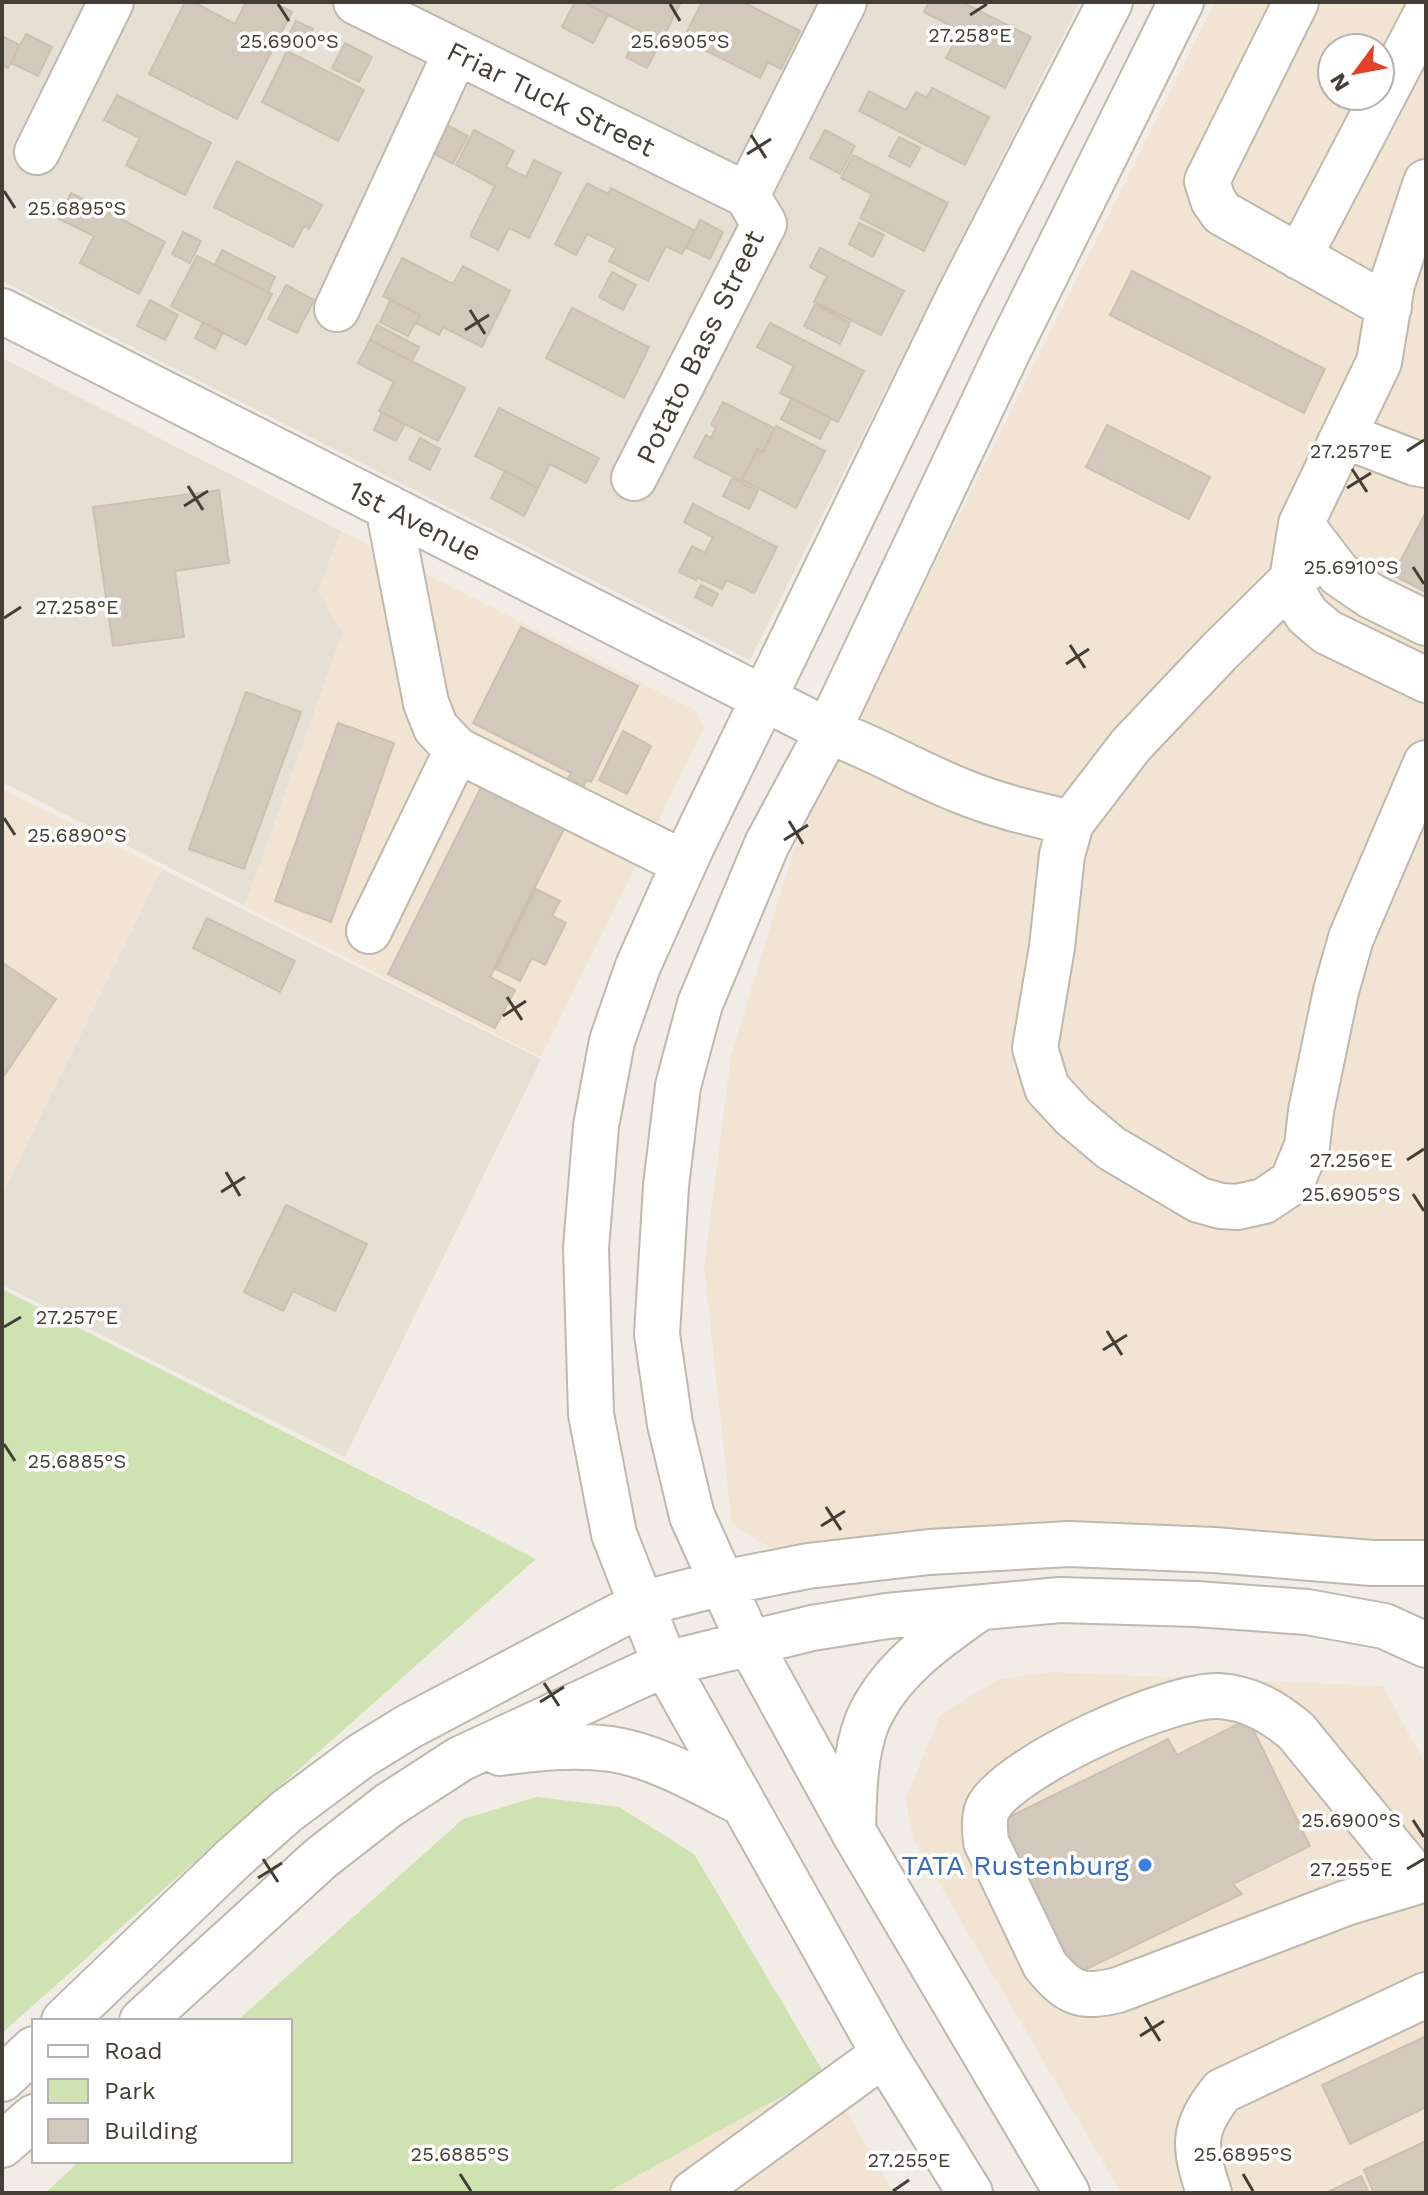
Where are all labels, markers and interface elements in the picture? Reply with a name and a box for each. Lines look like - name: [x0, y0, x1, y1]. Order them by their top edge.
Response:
- text: 27.258°E: [928, 23, 1012, 47]
- text: 25.6900°S: [239, 29, 339, 53]
- text: 25.6905°S: [631, 29, 729, 53]
- north arrow: [1316, 32, 1396, 112]
- street label: Friar Tuck Street: [442, 34, 661, 164]
- text: N: [1325, 69, 1354, 96]
- text: 25.6895°S: [28, 196, 126, 220]
- street label: Potato Bass Street: [629, 225, 771, 469]
- text: 27.257°E: [1310, 439, 1392, 463]
- street label: 1st Avenue: [343, 473, 487, 569]
- text: 25.6910°S: [1303, 555, 1399, 579]
- text: 27.258°E: [35, 595, 119, 619]
- text: 25.6890°S: [27, 823, 127, 847]
- text: 27.256°E: [1309, 1148, 1393, 1172]
- text: 25.6905°S: [1302, 1182, 1400, 1206]
- text: 27.257°E: [36, 1305, 118, 1329]
- text: 25.6885°S: [28, 1449, 126, 1473]
- text: 25.6900°S: [1301, 1808, 1401, 1832]
- place label: TATA Rustenburg: [901, 1849, 1129, 1882]
- marker: TATA Rustenburg: [1136, 1856, 1154, 1874]
- text: 27.255°E: [1310, 1857, 1392, 1881]
- legend: [32, 2019, 292, 2163]
- text: Road: [104, 2037, 163, 2065]
- text: Park: [104, 2077, 156, 2105]
- text: Building: [104, 2117, 197, 2145]
- text: 25.6885°S: [411, 2142, 509, 2166]
- text: 25.6895°S: [1194, 2142, 1292, 2166]
- text: 27.255°E: [868, 2148, 950, 2172]

